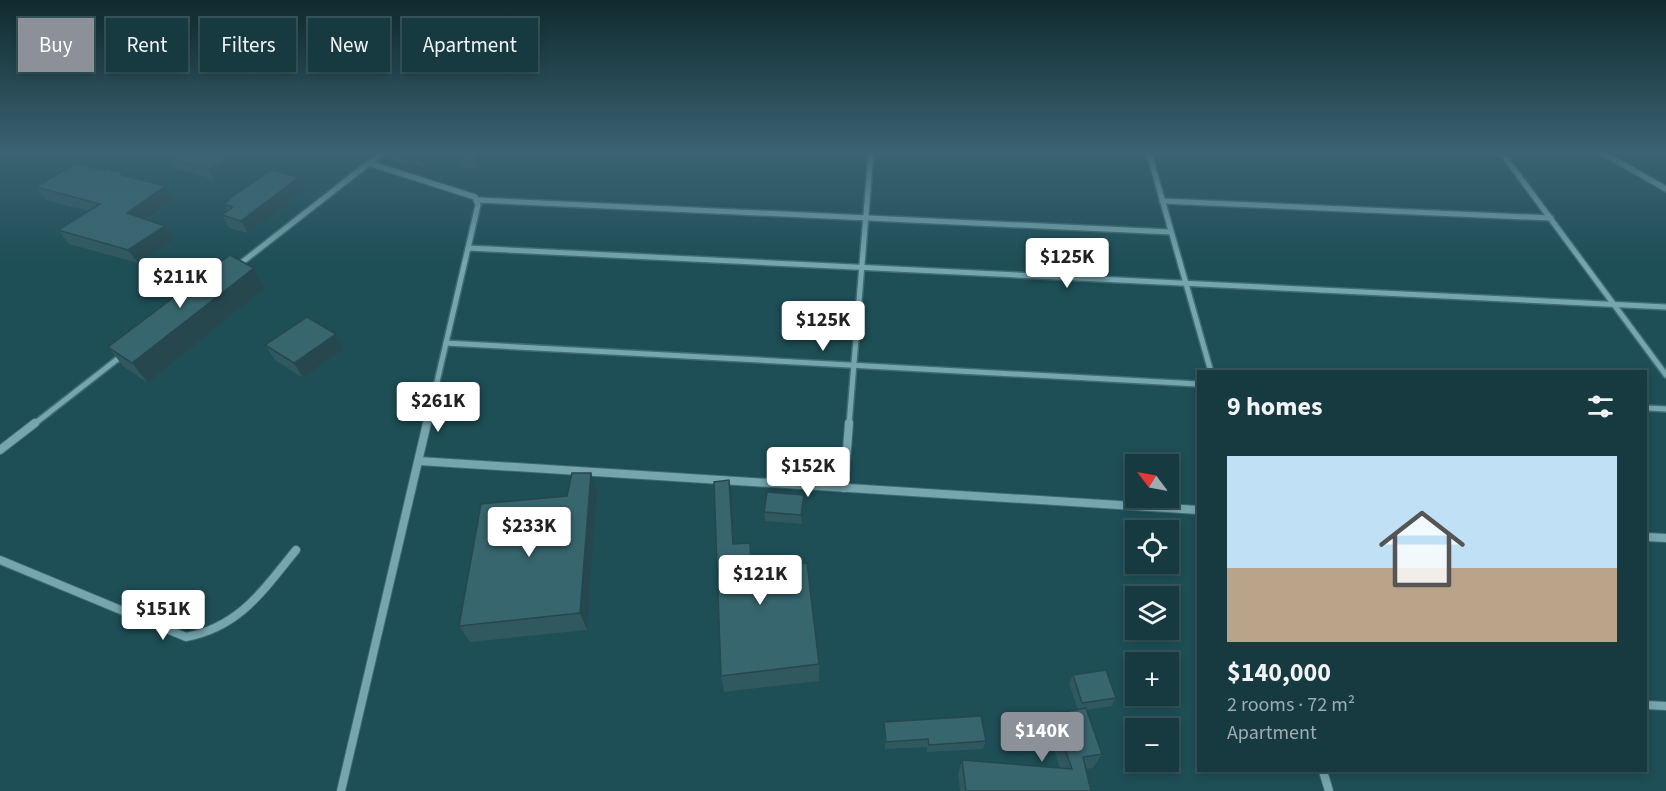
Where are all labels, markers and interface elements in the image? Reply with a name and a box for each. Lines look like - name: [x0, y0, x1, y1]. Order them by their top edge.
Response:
- chip: Buy: [18, 18, 94, 72]
- chip: Rent: [106, 18, 188, 72]
- chip: Filters: [200, 18, 296, 72]
- chip: New: [308, 18, 390, 72]
- chip: Apartment: [402, 18, 538, 72]
- pin: $125K: [1025, 238, 1109, 289]
- text: $125K: [1040, 243, 1094, 271]
- pin: $211K: [138, 258, 222, 309]
- text: $211K: [153, 263, 207, 291]
- pin: $125K: [781, 301, 865, 352]
- text: $125K: [796, 306, 850, 334]
- pin: $261K: [396, 382, 480, 433]
- text: $261K: [411, 387, 465, 415]
- text: 9 homes: [1227, 388, 1322, 425]
- icon: filters: [1584, 390, 1617, 423]
- pin: $152K: [766, 447, 850, 498]
- text: $152K: [781, 452, 835, 480]
- north arrow: [1125, 454, 1179, 508]
- map controls: [1125, 454, 1179, 772]
- icon: home: [1368, 495, 1476, 603]
- pin: $233K: [487, 507, 571, 558]
- text: $233K: [502, 512, 556, 540]
- button: locate: [1125, 520, 1179, 574]
- pin: $121K: [718, 555, 802, 606]
- text: $121K: [733, 560, 787, 588]
- button: layers: [1125, 586, 1179, 640]
- pin: $151K: [121, 590, 205, 641]
- text: $151K: [136, 595, 190, 623]
- button: +: [1125, 652, 1179, 706]
- text: $140,000: [1227, 654, 1331, 691]
- text: 2 rooms · 72 m²: [1227, 691, 1355, 719]
- pin: $140K: [1000, 712, 1084, 763]
- text: $140K: [1015, 717, 1069, 745]
- button: −: [1125, 718, 1179, 772]
- text: Apartment: [1227, 719, 1317, 747]

